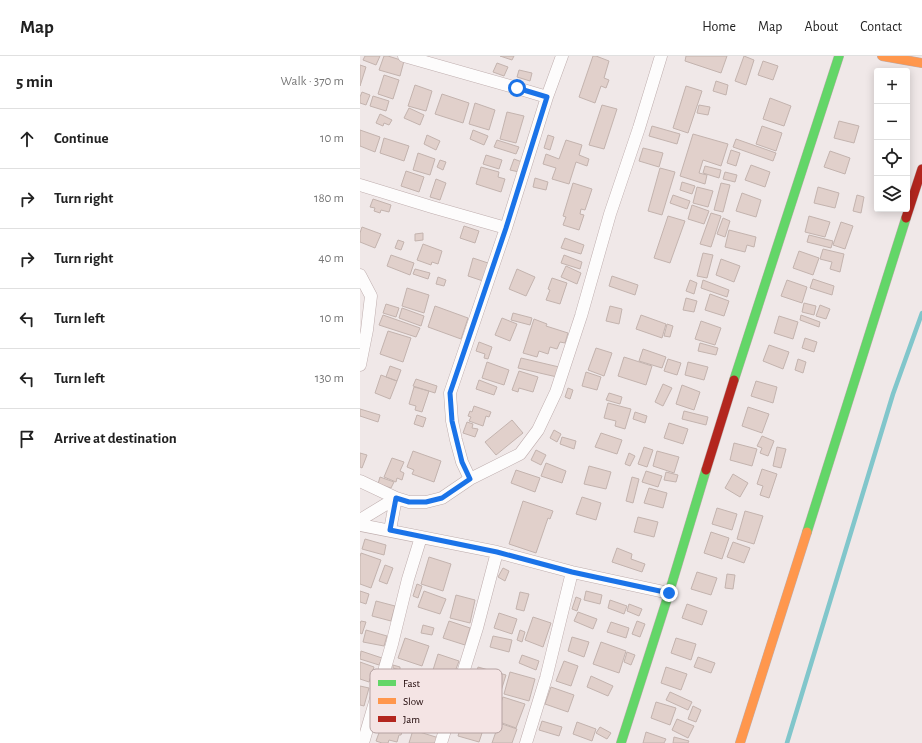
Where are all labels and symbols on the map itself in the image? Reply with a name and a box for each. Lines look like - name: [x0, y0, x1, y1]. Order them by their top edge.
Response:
- route start: [508, 79, 526, 97]
- route end: [660, 584, 678, 602]
- legend: [370, 669, 502, 733]
- text: Fast: [403, 678, 421, 689]
- text: Slow: [403, 696, 424, 707]
- text: Jam: [403, 714, 420, 725]

